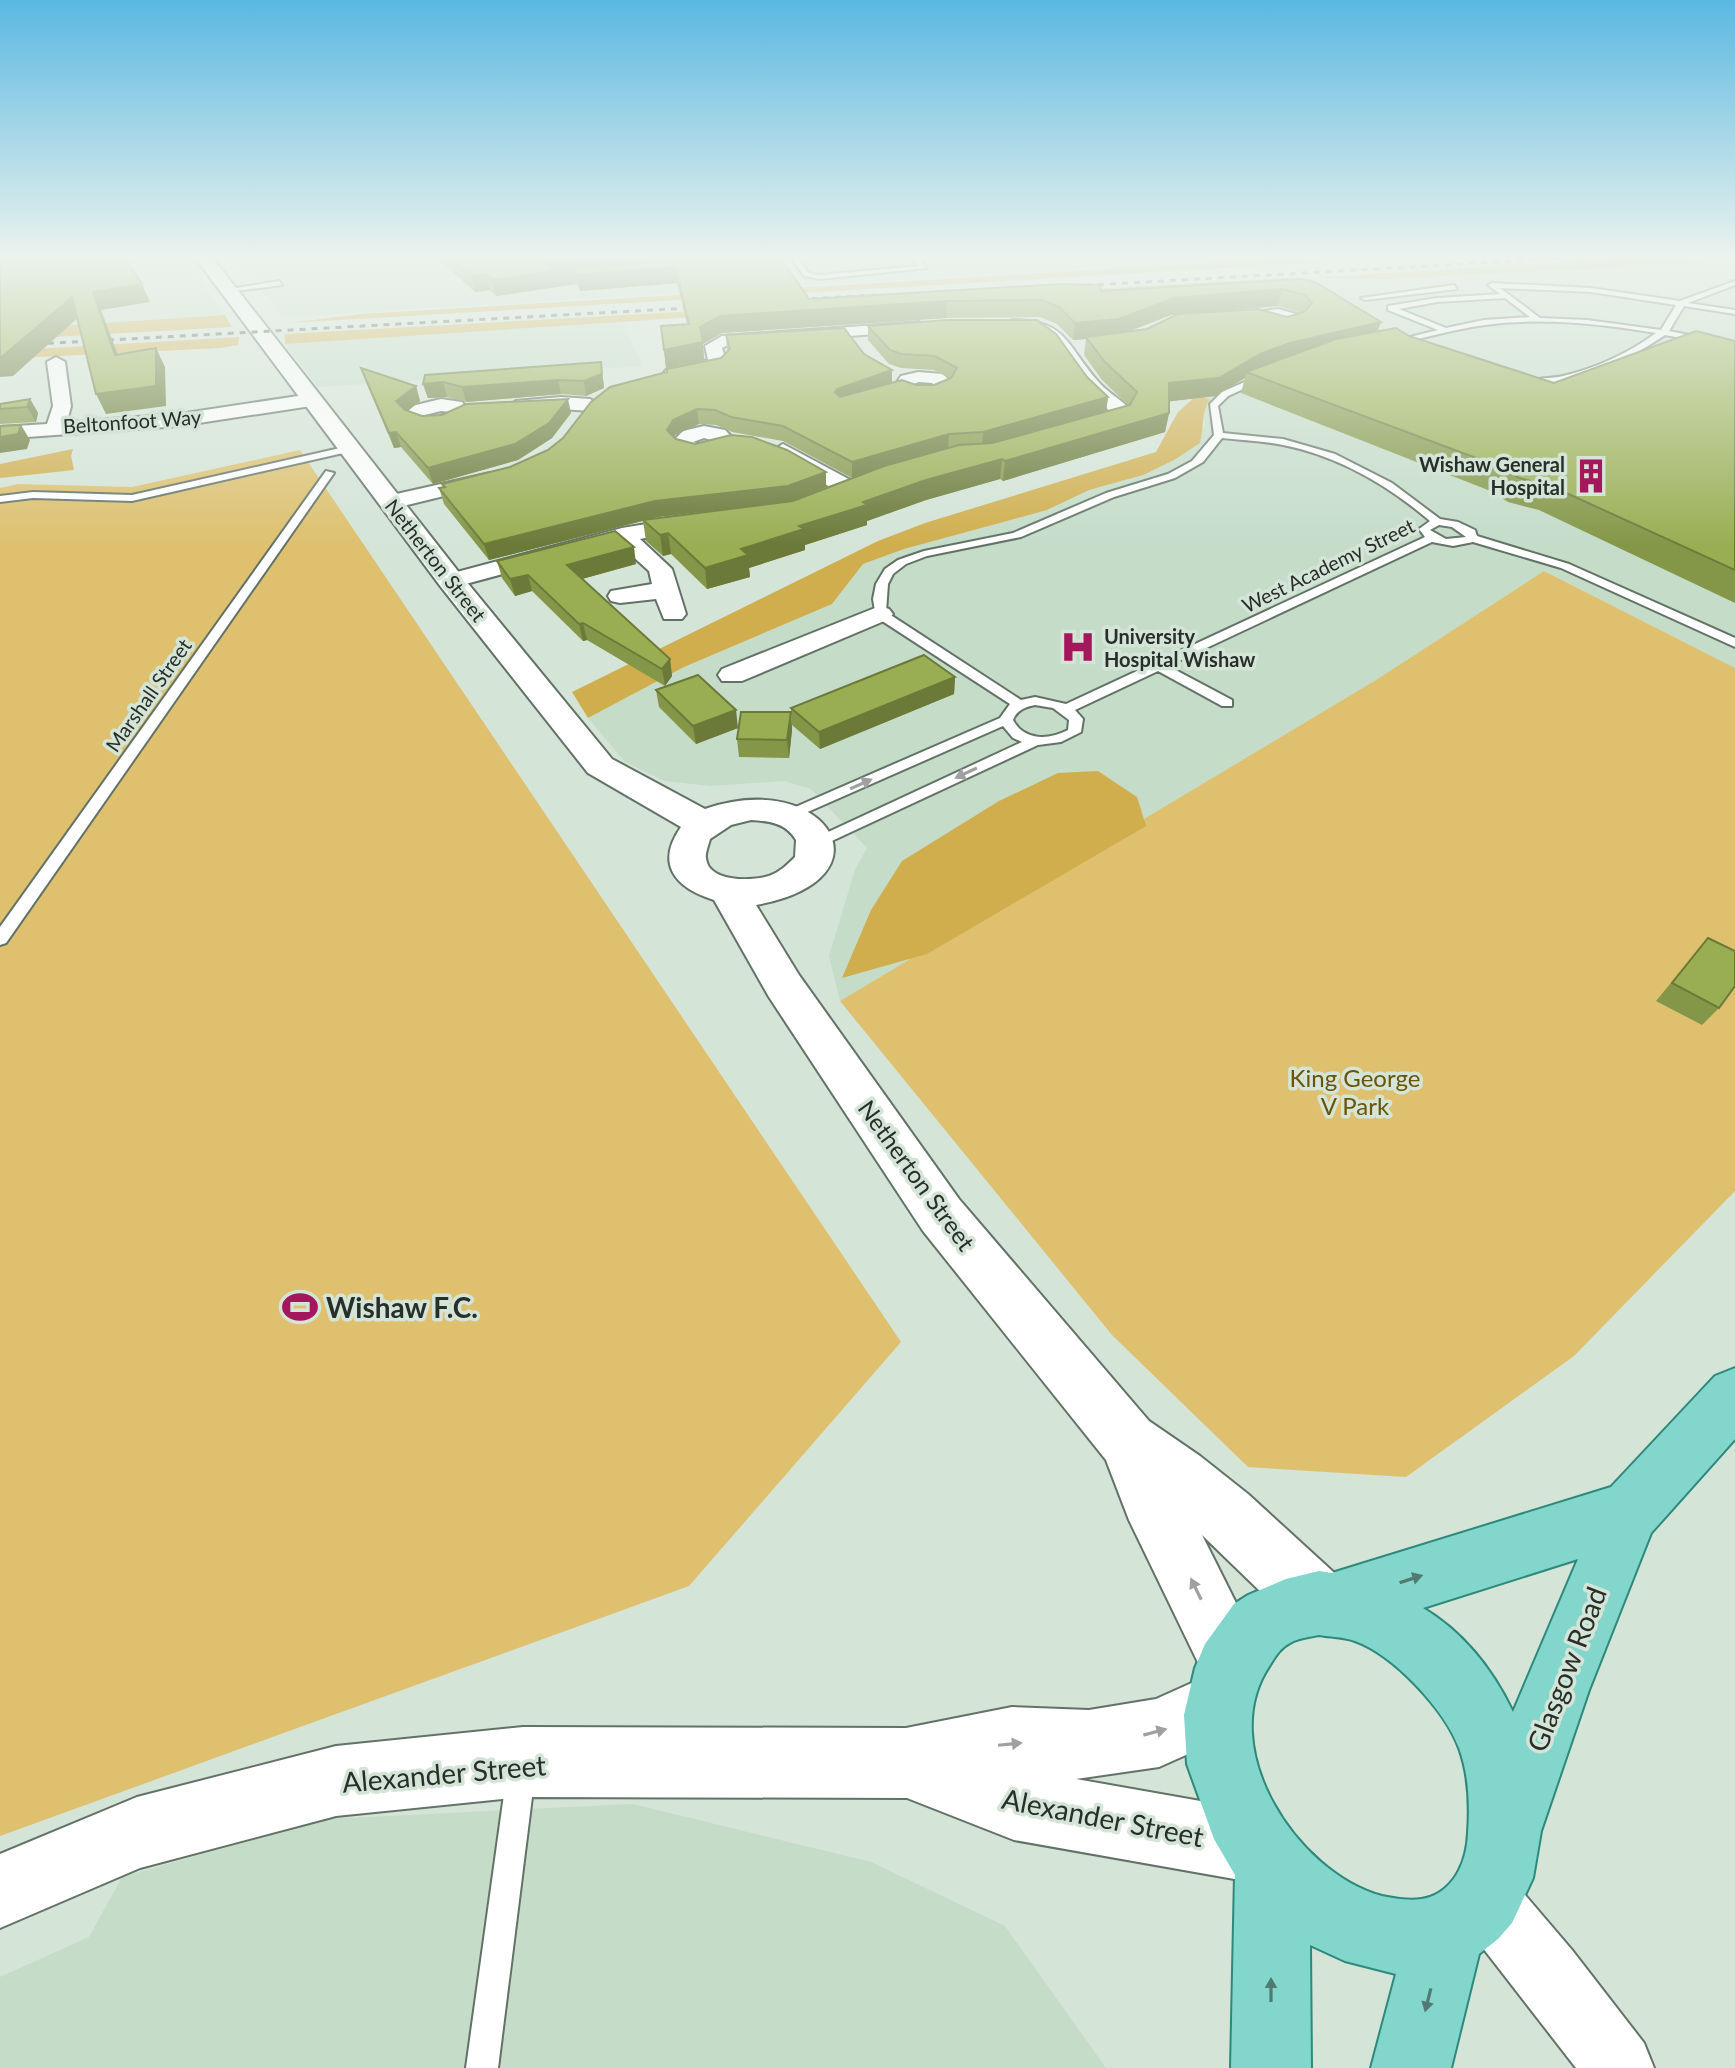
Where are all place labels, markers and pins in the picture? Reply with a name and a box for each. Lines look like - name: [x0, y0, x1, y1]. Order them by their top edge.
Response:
- place label: Wishaw General Hospital: [1419, 452, 1565, 499]
- building icon: Wishaw General Hospital: [1572, 457, 1610, 495]
- place label: University Hospital Wishaw: [1104, 624, 1255, 671]
- hospital icon: University Hospital Wishaw: [1059, 628, 1097, 666]
- sports icon: Wishaw F.C.: [281, 1288, 319, 1326]
- place label: Wishaw F.C.: [326, 1290, 478, 1324]

